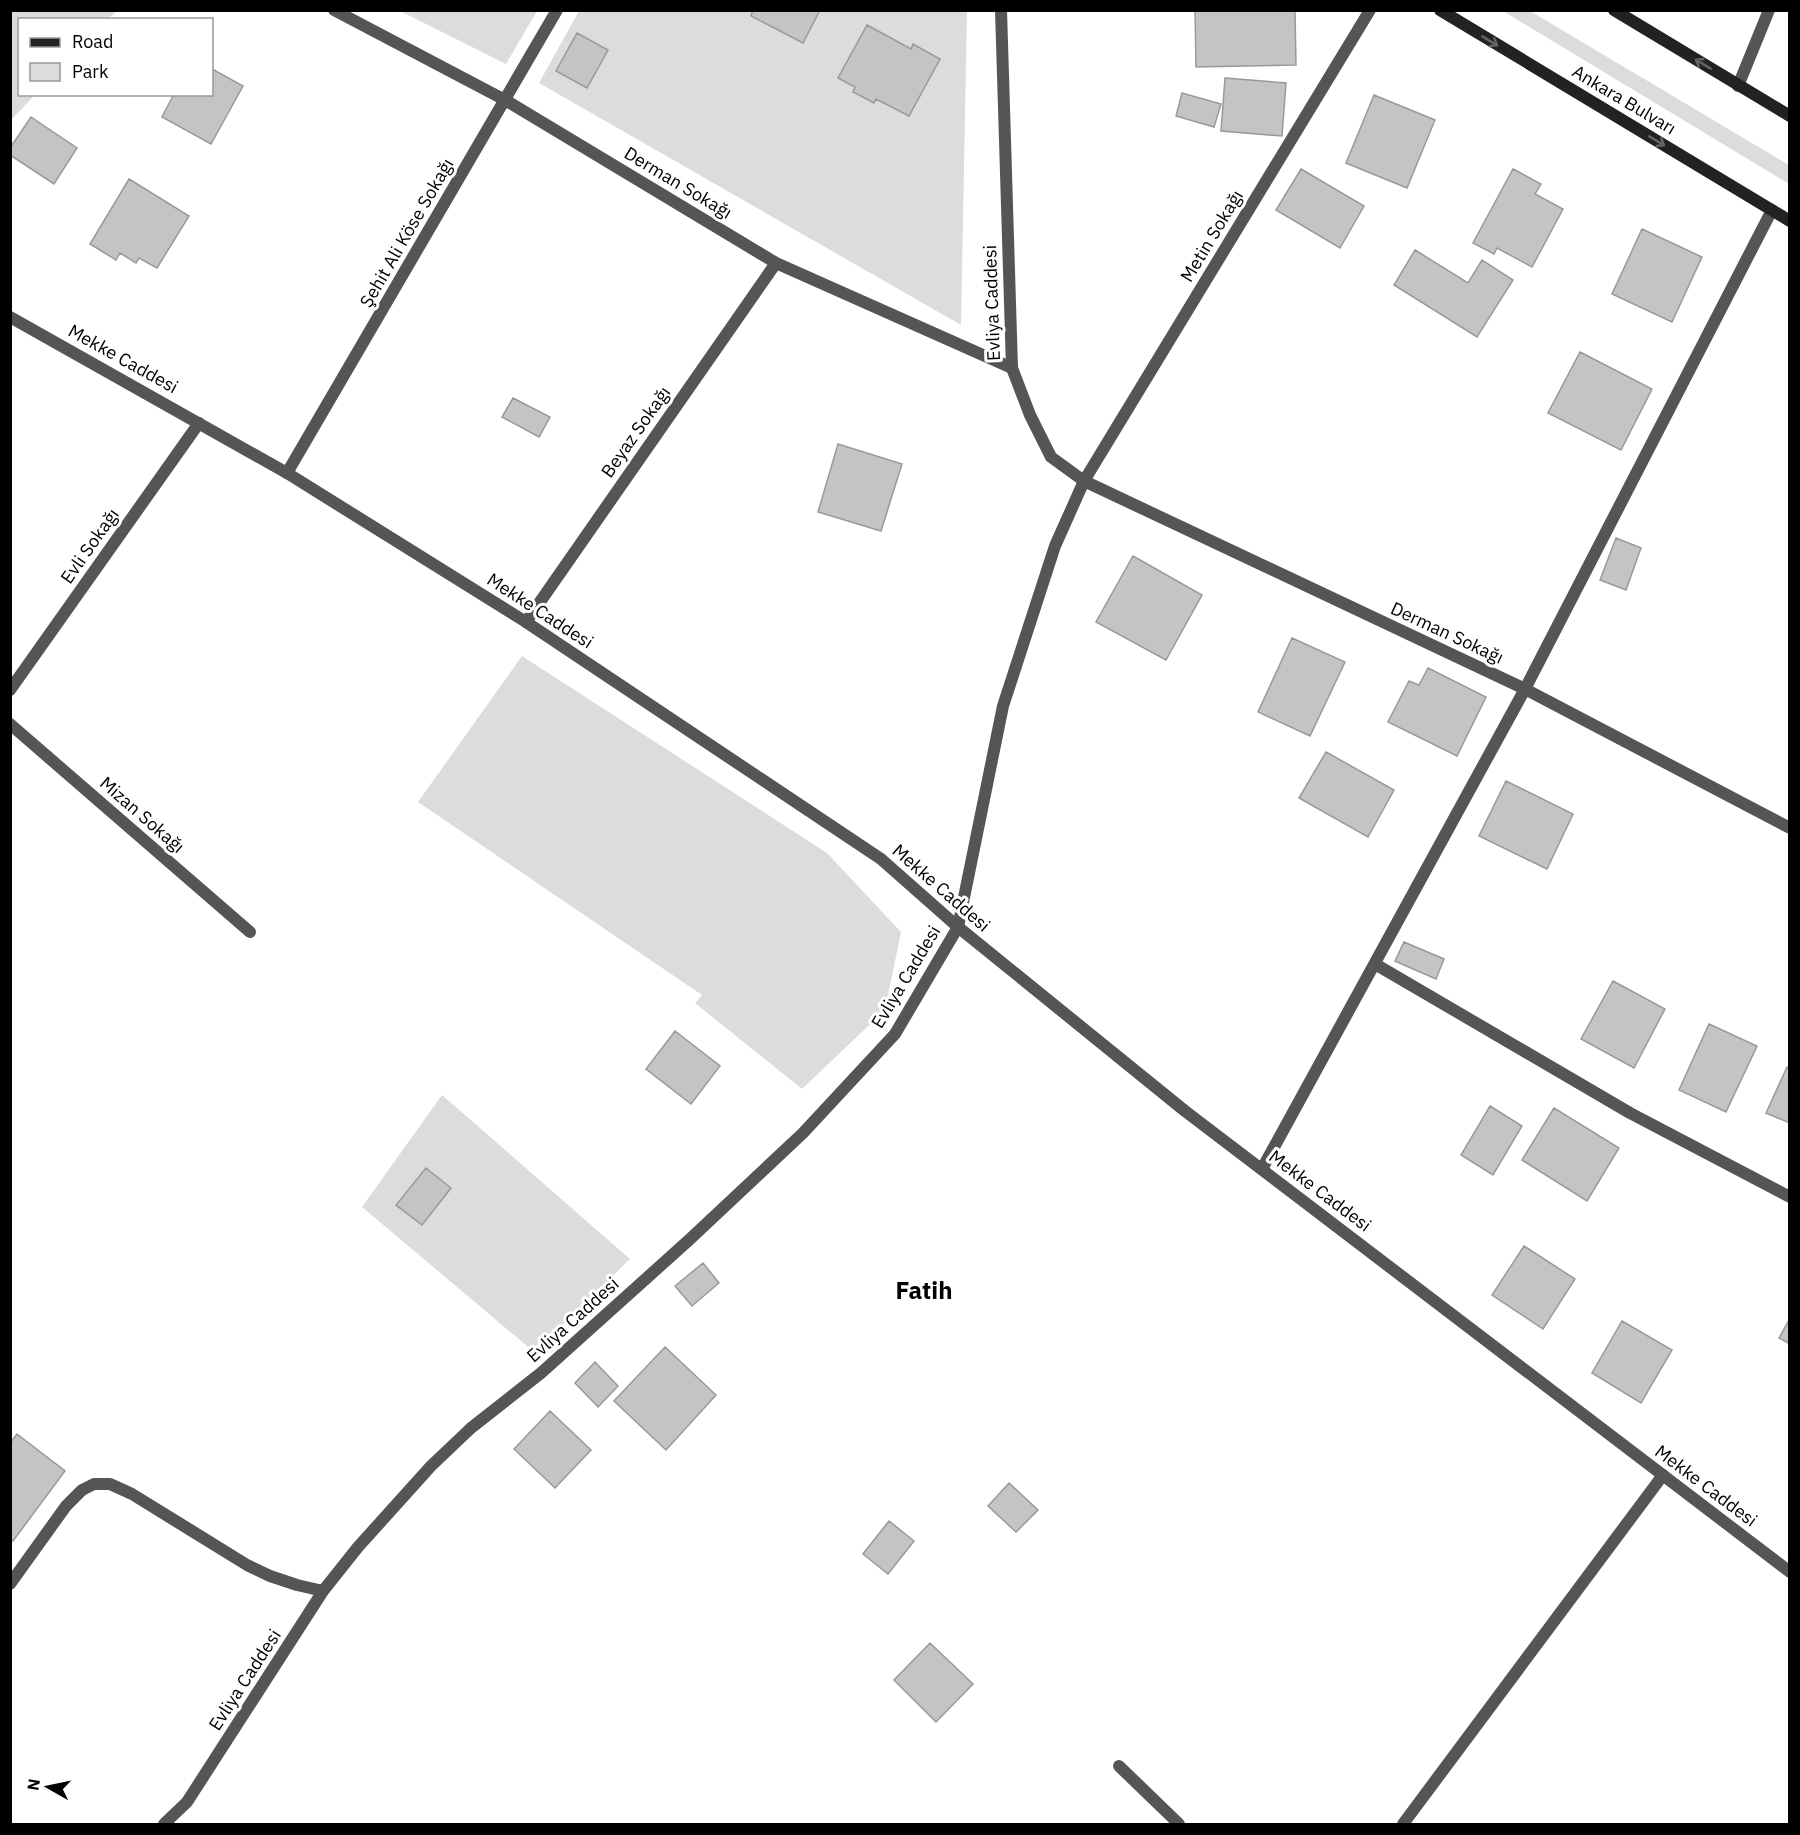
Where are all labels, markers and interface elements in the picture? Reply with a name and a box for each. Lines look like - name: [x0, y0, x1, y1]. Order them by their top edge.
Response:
- legend: [18, 18, 213, 96]
- text: Road: [72, 30, 113, 53]
- one-way arrow: [1481, 35, 1498, 47]
- one-way arrow: [1695, 58, 1712, 70]
- text: Park: [72, 60, 109, 83]
- street label: Ankara Bulvarı: [1568, 60, 1680, 140]
- one-way arrow: [1648, 136, 1665, 148]
- street label: Derman Sokağı: [620, 141, 736, 224]
- street label: Şehit Ali Köse Sokağı: [355, 154, 459, 311]
- street label: Metin Sokağı: [1175, 186, 1248, 286]
- street label: Evliya Caddesi: [978, 245, 1005, 361]
- street label: Mekke Caddesi: [64, 319, 182, 398]
- street label: Beyaz Sokağı: [596, 382, 675, 482]
- street label: Evli Sokağı: [55, 504, 124, 588]
- street label: Mekke Caddesi: [483, 568, 598, 653]
- street label: Derman Sokağı: [1387, 596, 1507, 669]
- street label: Mizan Sokağı: [95, 771, 190, 858]
- street label: Mekke Caddesi: [888, 839, 995, 936]
- street label: Evliya Caddesi: [866, 921, 945, 1032]
- street label: Mekke Caddesi: [1265, 1145, 1376, 1237]
- street label: Evliya Caddesi: [522, 1272, 624, 1367]
- district label: Fatih: [896, 1274, 952, 1306]
- street label: Mekke Caddesi: [1651, 1440, 1762, 1532]
- street label: Evliya Caddesi: [203, 1625, 286, 1735]
- north arrow: [18, 1757, 78, 1817]
- text: N: [22, 1777, 44, 1792]

